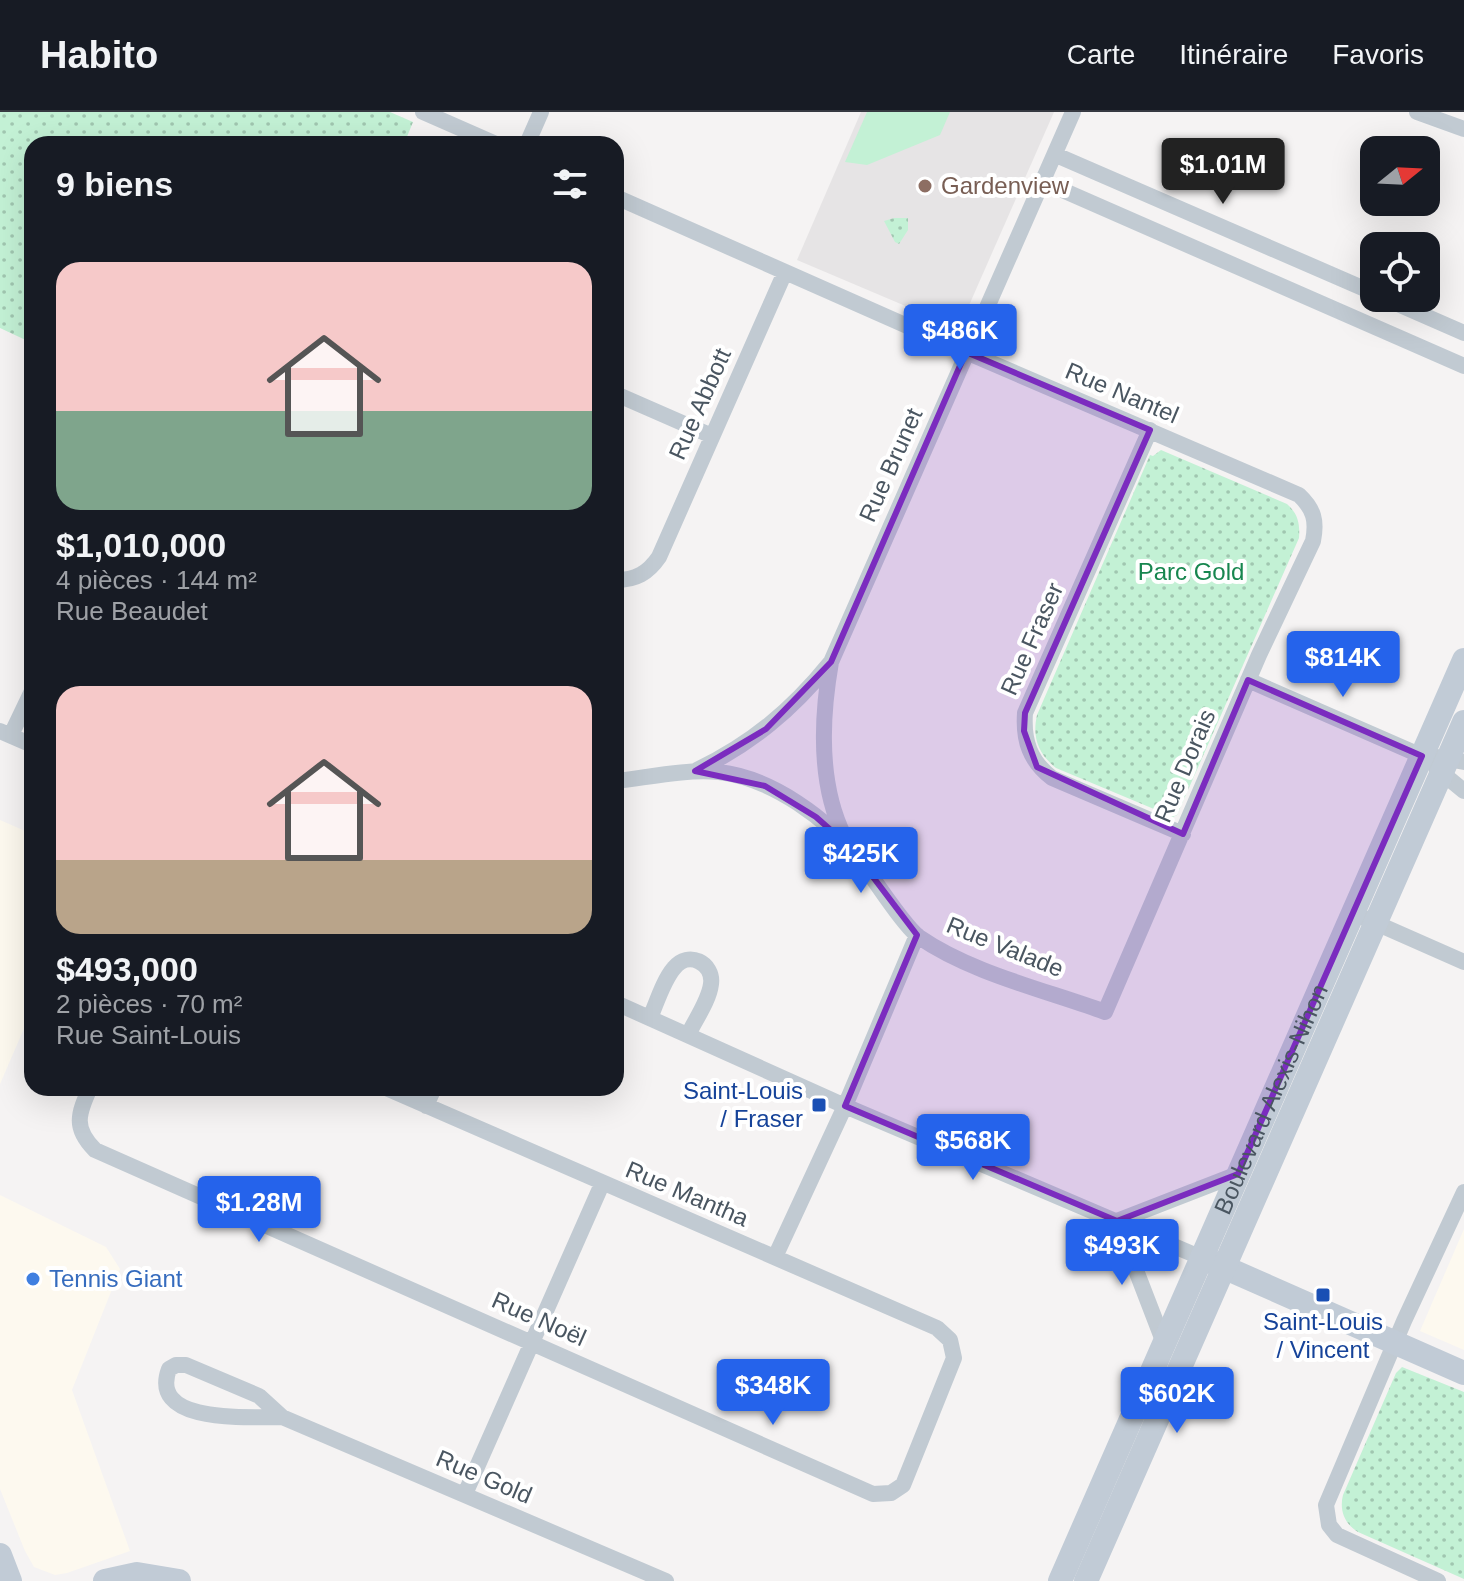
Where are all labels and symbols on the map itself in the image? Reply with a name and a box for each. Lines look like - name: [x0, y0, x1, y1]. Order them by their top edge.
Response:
- north arrow: [1360, 136, 1440, 216]
- pin: $1.01M: [1158, 138, 1288, 206]
- place label: Gardenview: [941, 172, 1070, 199]
- marker: Gardenview: [916, 177, 934, 195]
- pin: $486K: [904, 304, 1016, 372]
- street label: Rue Abbott: [663, 344, 736, 464]
- street label: Rue Nantel: [1062, 357, 1183, 428]
- street label: Rue Brunet: [854, 404, 928, 526]
- park label: Parc Gold: [1138, 558, 1244, 585]
- street label: Rue Fraser: [995, 578, 1068, 699]
- pin: $814K: [1287, 631, 1399, 699]
- street label: Rue Dorais: [1149, 705, 1220, 826]
- pin: $425K: [805, 827, 917, 895]
- street label: Rue Valade: [943, 911, 1068, 982]
- street label: Boulevard Alexis-Nihon: [1209, 980, 1333, 1218]
- place label: Saint-Louis / Fraser: [683, 1077, 803, 1132]
- marker: Saint-Louis / Fraser: [810, 1096, 828, 1114]
- pin: $568K: [917, 1114, 1029, 1182]
- street label: Rue Mantha: [622, 1156, 753, 1232]
- pin: $1.28M: [194, 1176, 324, 1244]
- pin: $493K: [1066, 1219, 1178, 1287]
- place label: Tennis Giant: [49, 1265, 183, 1292]
- marker: Tennis Giant: [24, 1270, 42, 1288]
- street label: Rue Noël: [488, 1286, 590, 1351]
- marker: Saint-Louis / Vincent: [1314, 1286, 1332, 1304]
- place label: Saint-Louis / Vincent: [1263, 1308, 1383, 1363]
- pin: $348K: [717, 1359, 829, 1427]
- pin: $602K: [1121, 1367, 1233, 1435]
- street label: Rue Gold: [432, 1444, 536, 1509]

